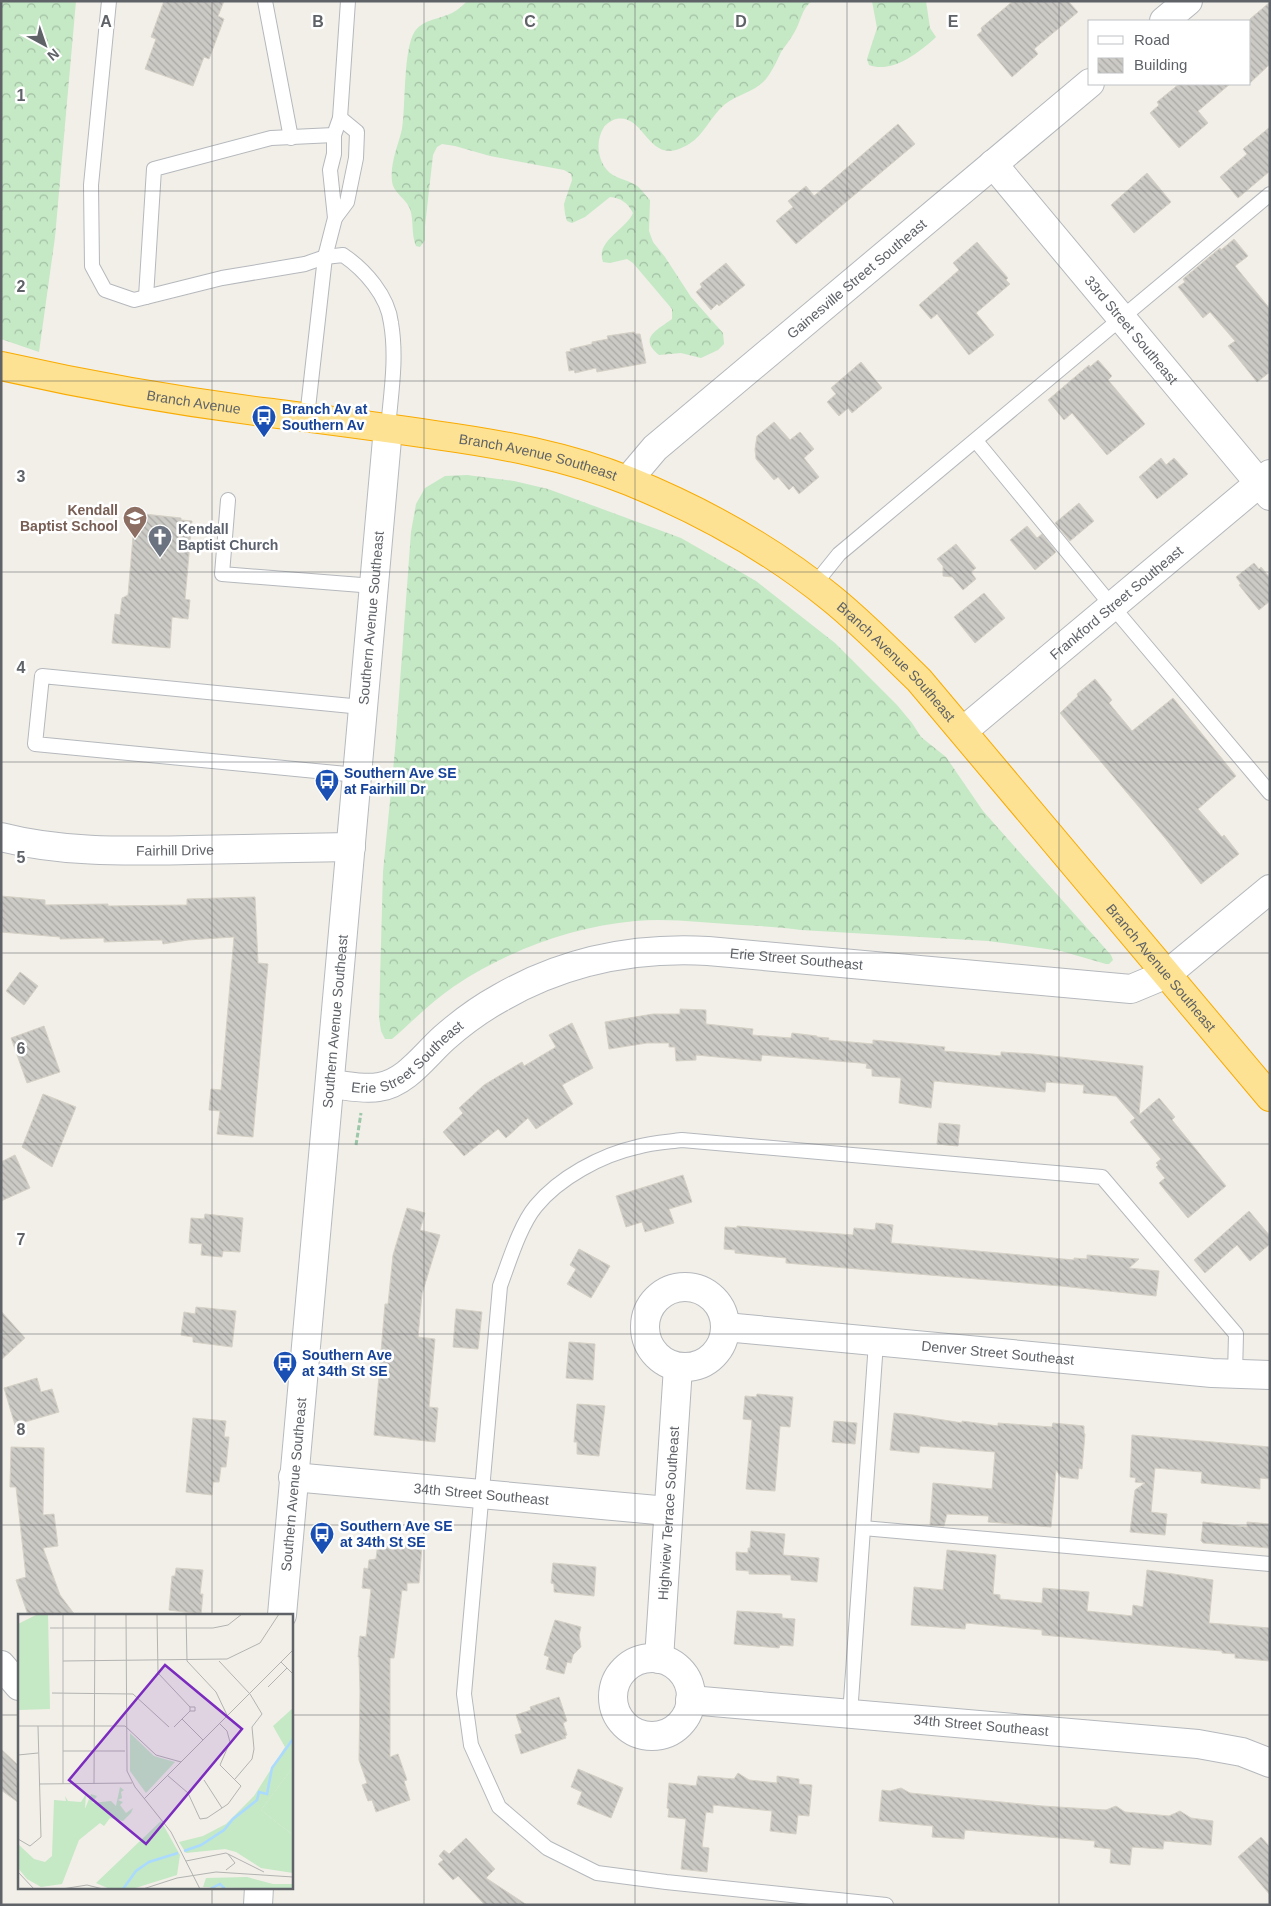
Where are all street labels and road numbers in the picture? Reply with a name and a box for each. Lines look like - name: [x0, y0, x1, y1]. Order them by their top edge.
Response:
- street label: Gainesville Street Southeast: [784, 216, 930, 342]
- street label: 33rd Street Southeast: [1082, 272, 1181, 387]
- street label: Branch Avenue: [145, 387, 242, 417]
- street label: Branch Avenue Southeast: [458, 431, 619, 484]
- street label: Southern Avenue Southeast: [355, 530, 387, 705]
- street label: Frankford Street Southeast: [1047, 542, 1186, 663]
- street label: Branch Avenue Southeast: [834, 598, 959, 725]
- street label: Fairhill Drive: [136, 842, 214, 859]
- street label: Branch Avenue Southeast: [1103, 901, 1219, 1035]
- street label: Southern Avenue Southeast: [319, 934, 351, 1109]
- street label: Erie Street Southeast: [729, 945, 864, 973]
- street label: Erie Street Southeast: [350, 1017, 466, 1096]
- street label: Denver Street Southeast: [921, 1338, 1075, 1368]
- street label: Southern Avenue Southeast: [278, 1397, 309, 1572]
- street label: Highview Terrace Southeast: [655, 1426, 682, 1601]
- street label: 34th Street Southeast: [413, 1480, 550, 1508]
- street label: 34th Street Southeast: [913, 1711, 1049, 1739]

